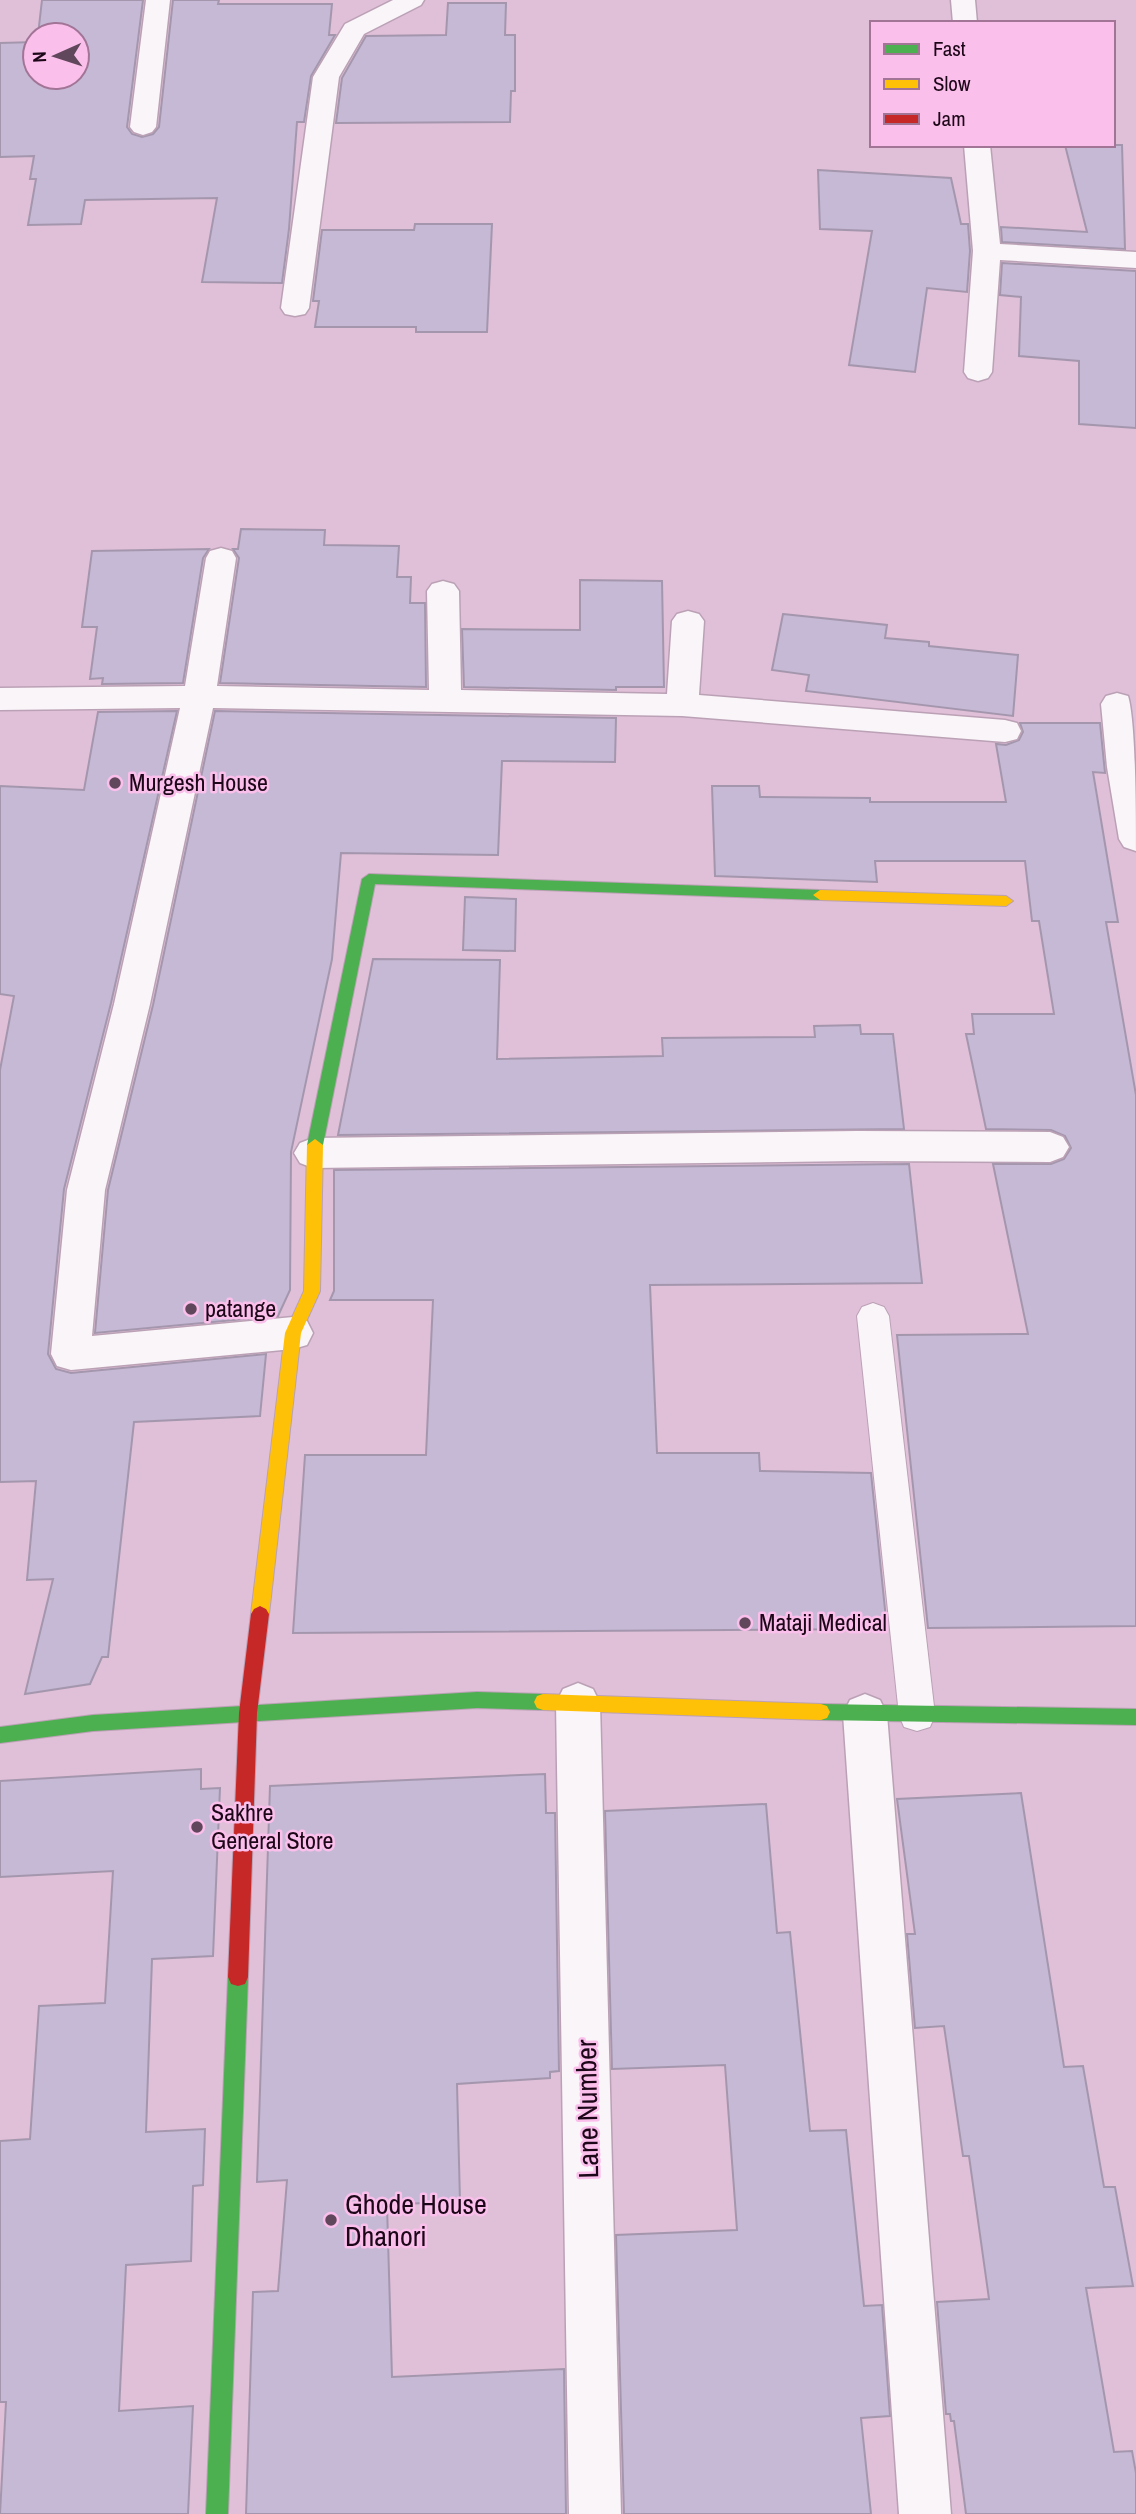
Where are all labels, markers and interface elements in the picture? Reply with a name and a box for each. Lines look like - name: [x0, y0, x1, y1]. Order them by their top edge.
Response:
- north arrow: [21, 21, 91, 91]
- legend: [870, 21, 1115, 147]
- text: Fast: [933, 34, 966, 63]
- text: N: [26, 51, 52, 63]
- text: Slow: [933, 69, 971, 98]
- text: Jam: [933, 104, 966, 133]
- place label: Murgesh House: [129, 766, 268, 798]
- marker: Murgesh House: [107, 775, 123, 791]
- place label: patange: [205, 1292, 276, 1324]
- marker: patange: [183, 1301, 199, 1317]
- place label: Mataji Medical: [759, 1606, 887, 1638]
- marker: Mataji Medical: [737, 1615, 753, 1631]
- place label: Sakhre General Store: [211, 1796, 334, 1856]
- marker: Sakhre General Store: [189, 1819, 205, 1835]
- street label: Lane Number: [567, 2039, 607, 2179]
- place label: Ghode House Dhanori: [345, 2185, 487, 2255]
- marker: Ghode House Dhanori: [323, 2212, 339, 2228]

